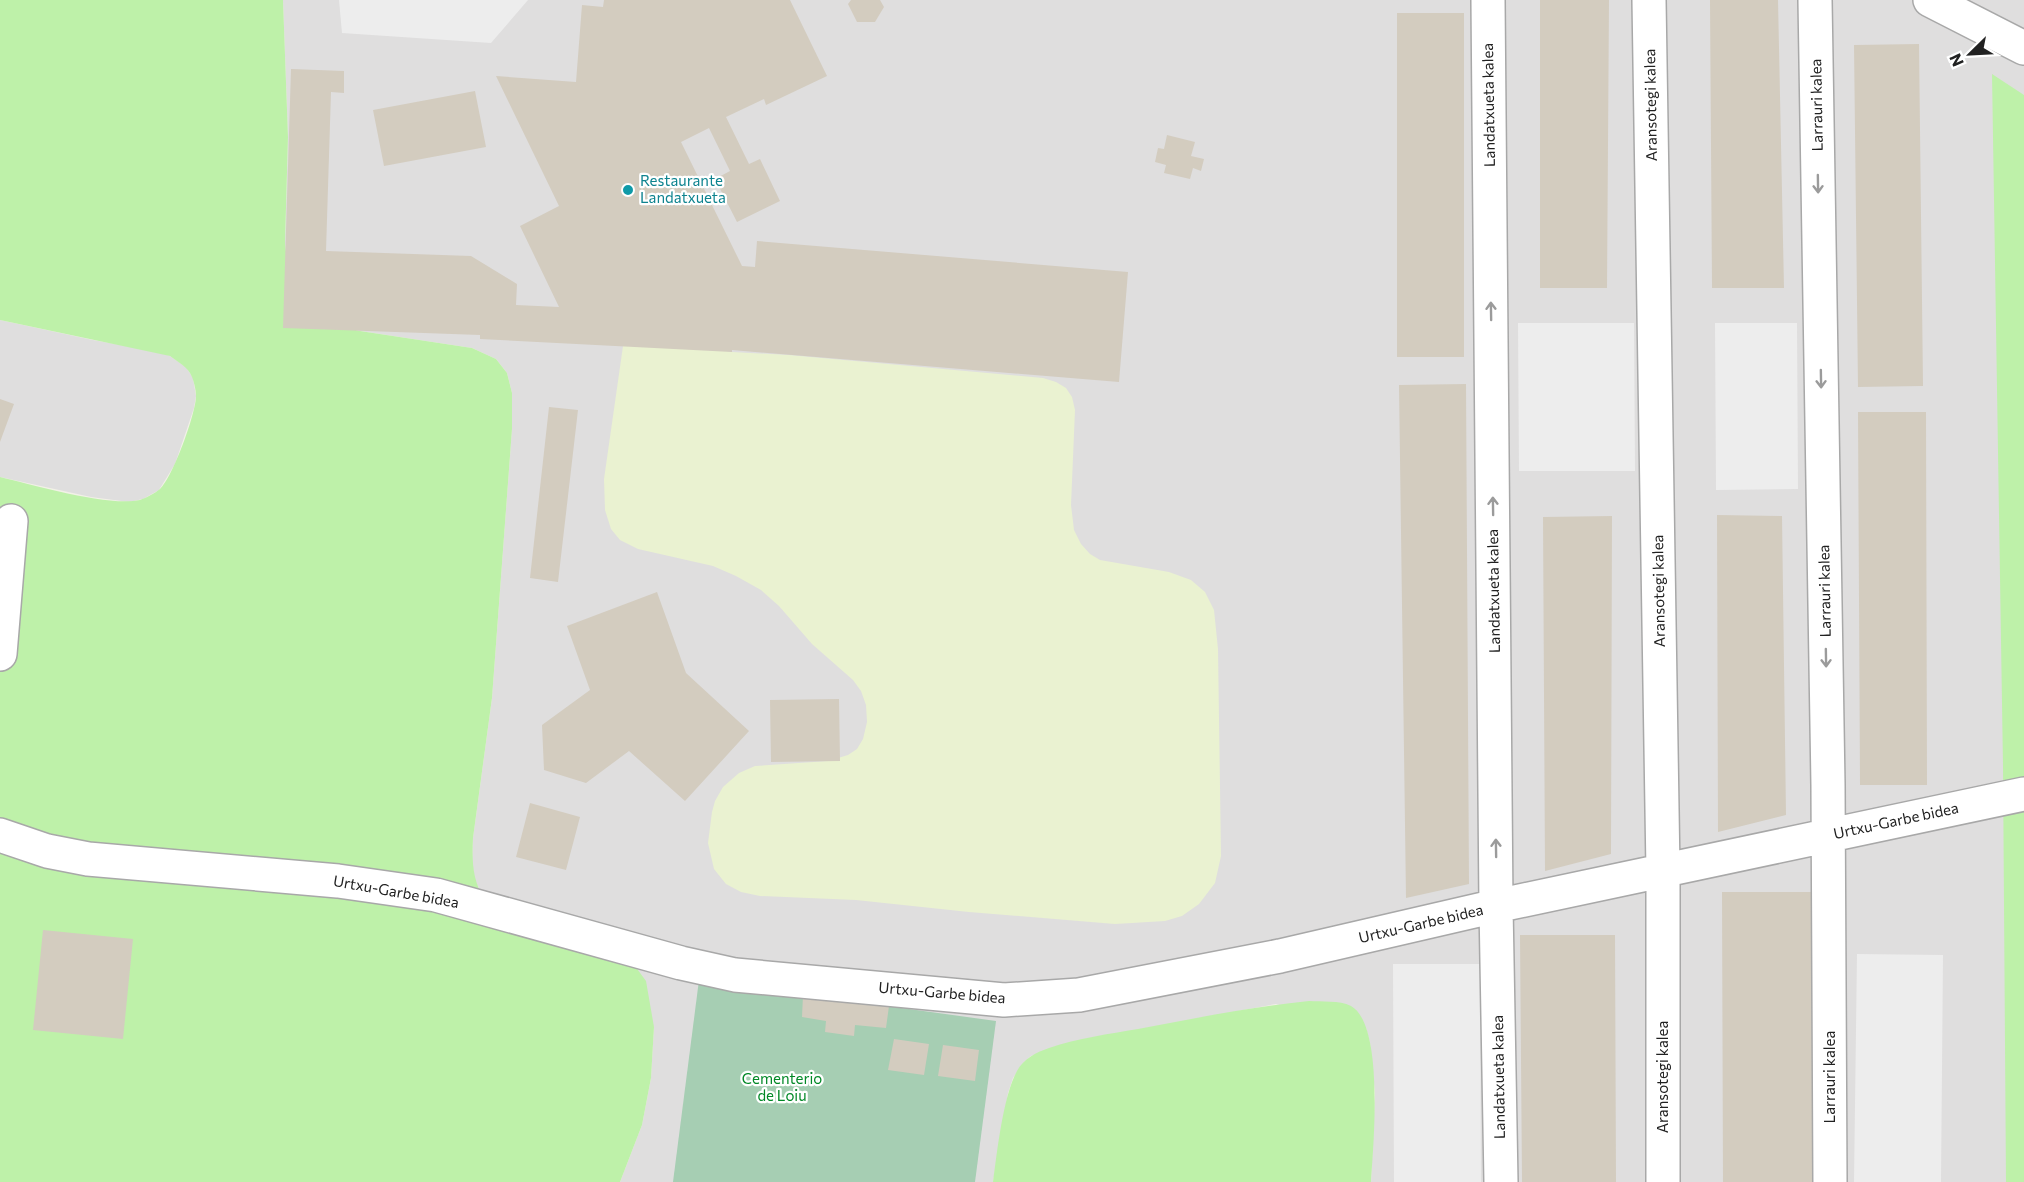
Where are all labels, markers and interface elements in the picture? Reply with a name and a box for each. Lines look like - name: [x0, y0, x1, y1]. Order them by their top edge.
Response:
- north arrow: [1940, 24, 2000, 84]
- street label: Landatxueta kalea: [1478, 43, 1498, 167]
- street label: Aransotegi kalea: [1640, 49, 1660, 162]
- text: N: [1945, 51, 1967, 70]
- street label: Larrauri kalea: [1806, 58, 1826, 152]
- place label: Restaurante Landatxueta: [640, 171, 726, 206]
- one-way arrow: [1812, 174, 1824, 194]
- marker: Restaurante Landatxueta: [621, 183, 635, 197]
- one-way arrow: [1485, 301, 1497, 321]
- one-way arrow: [1815, 369, 1827, 389]
- one-way arrow: [1487, 496, 1499, 516]
- street label: Landatxueta kalea: [1483, 529, 1503, 653]
- street label: Aransotegi kalea: [1648, 535, 1668, 648]
- street label: Larrauri kalea: [1814, 544, 1834, 638]
- one-way arrow: [1820, 648, 1832, 668]
- street label: Urtxu-Garbe bidea: [1832, 798, 1960, 842]
- one-way arrow: [1490, 838, 1502, 858]
- street label: Urtxu-Garbe bidea: [332, 871, 460, 911]
- street label: Urtxu-Garbe bidea: [1357, 900, 1485, 946]
- street label: Urtxu-Garbe bidea: [878, 977, 1006, 1007]
- street label: Landatxueta kalea: [1488, 1015, 1508, 1139]
- street label: Aransotegi kalea: [1653, 1021, 1671, 1133]
- street label: Larrauri kalea: [1820, 1031, 1838, 1123]
- park label: Cementerio de Loiu: [742, 1069, 822, 1104]

